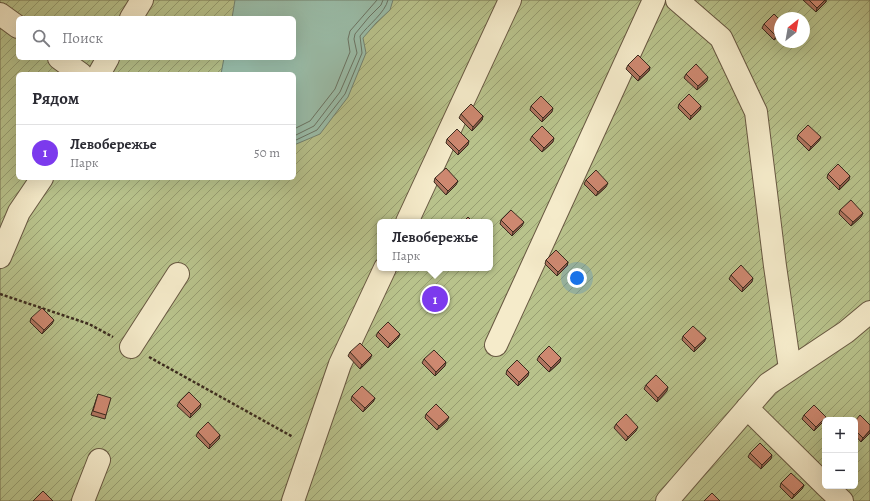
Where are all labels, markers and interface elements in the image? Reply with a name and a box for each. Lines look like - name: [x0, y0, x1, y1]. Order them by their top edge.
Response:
- north arrow: [774, 12, 810, 48]
- search box: [16, 16, 296, 60]
- icon: search: [30, 27, 52, 49]
- text: Поиск: [62, 28, 103, 48]
- text: Рядом: [32, 87, 79, 110]
- text: Левобережье: [70, 134, 157, 154]
- text: 1: [43, 144, 47, 161]
- text: 50 m: [254, 144, 280, 161]
- text: Парк: [70, 154, 99, 171]
- popup: [377, 219, 493, 271]
- text: Левобережье: [392, 227, 478, 247]
- text: Парк: [392, 247, 420, 264]
- your location: [567, 268, 587, 288]
- pin: 1: [422, 284, 448, 314]
- map controls: [822, 417, 858, 489]
- button: +: [822, 417, 858, 453]
- button: −: [822, 453, 858, 489]

